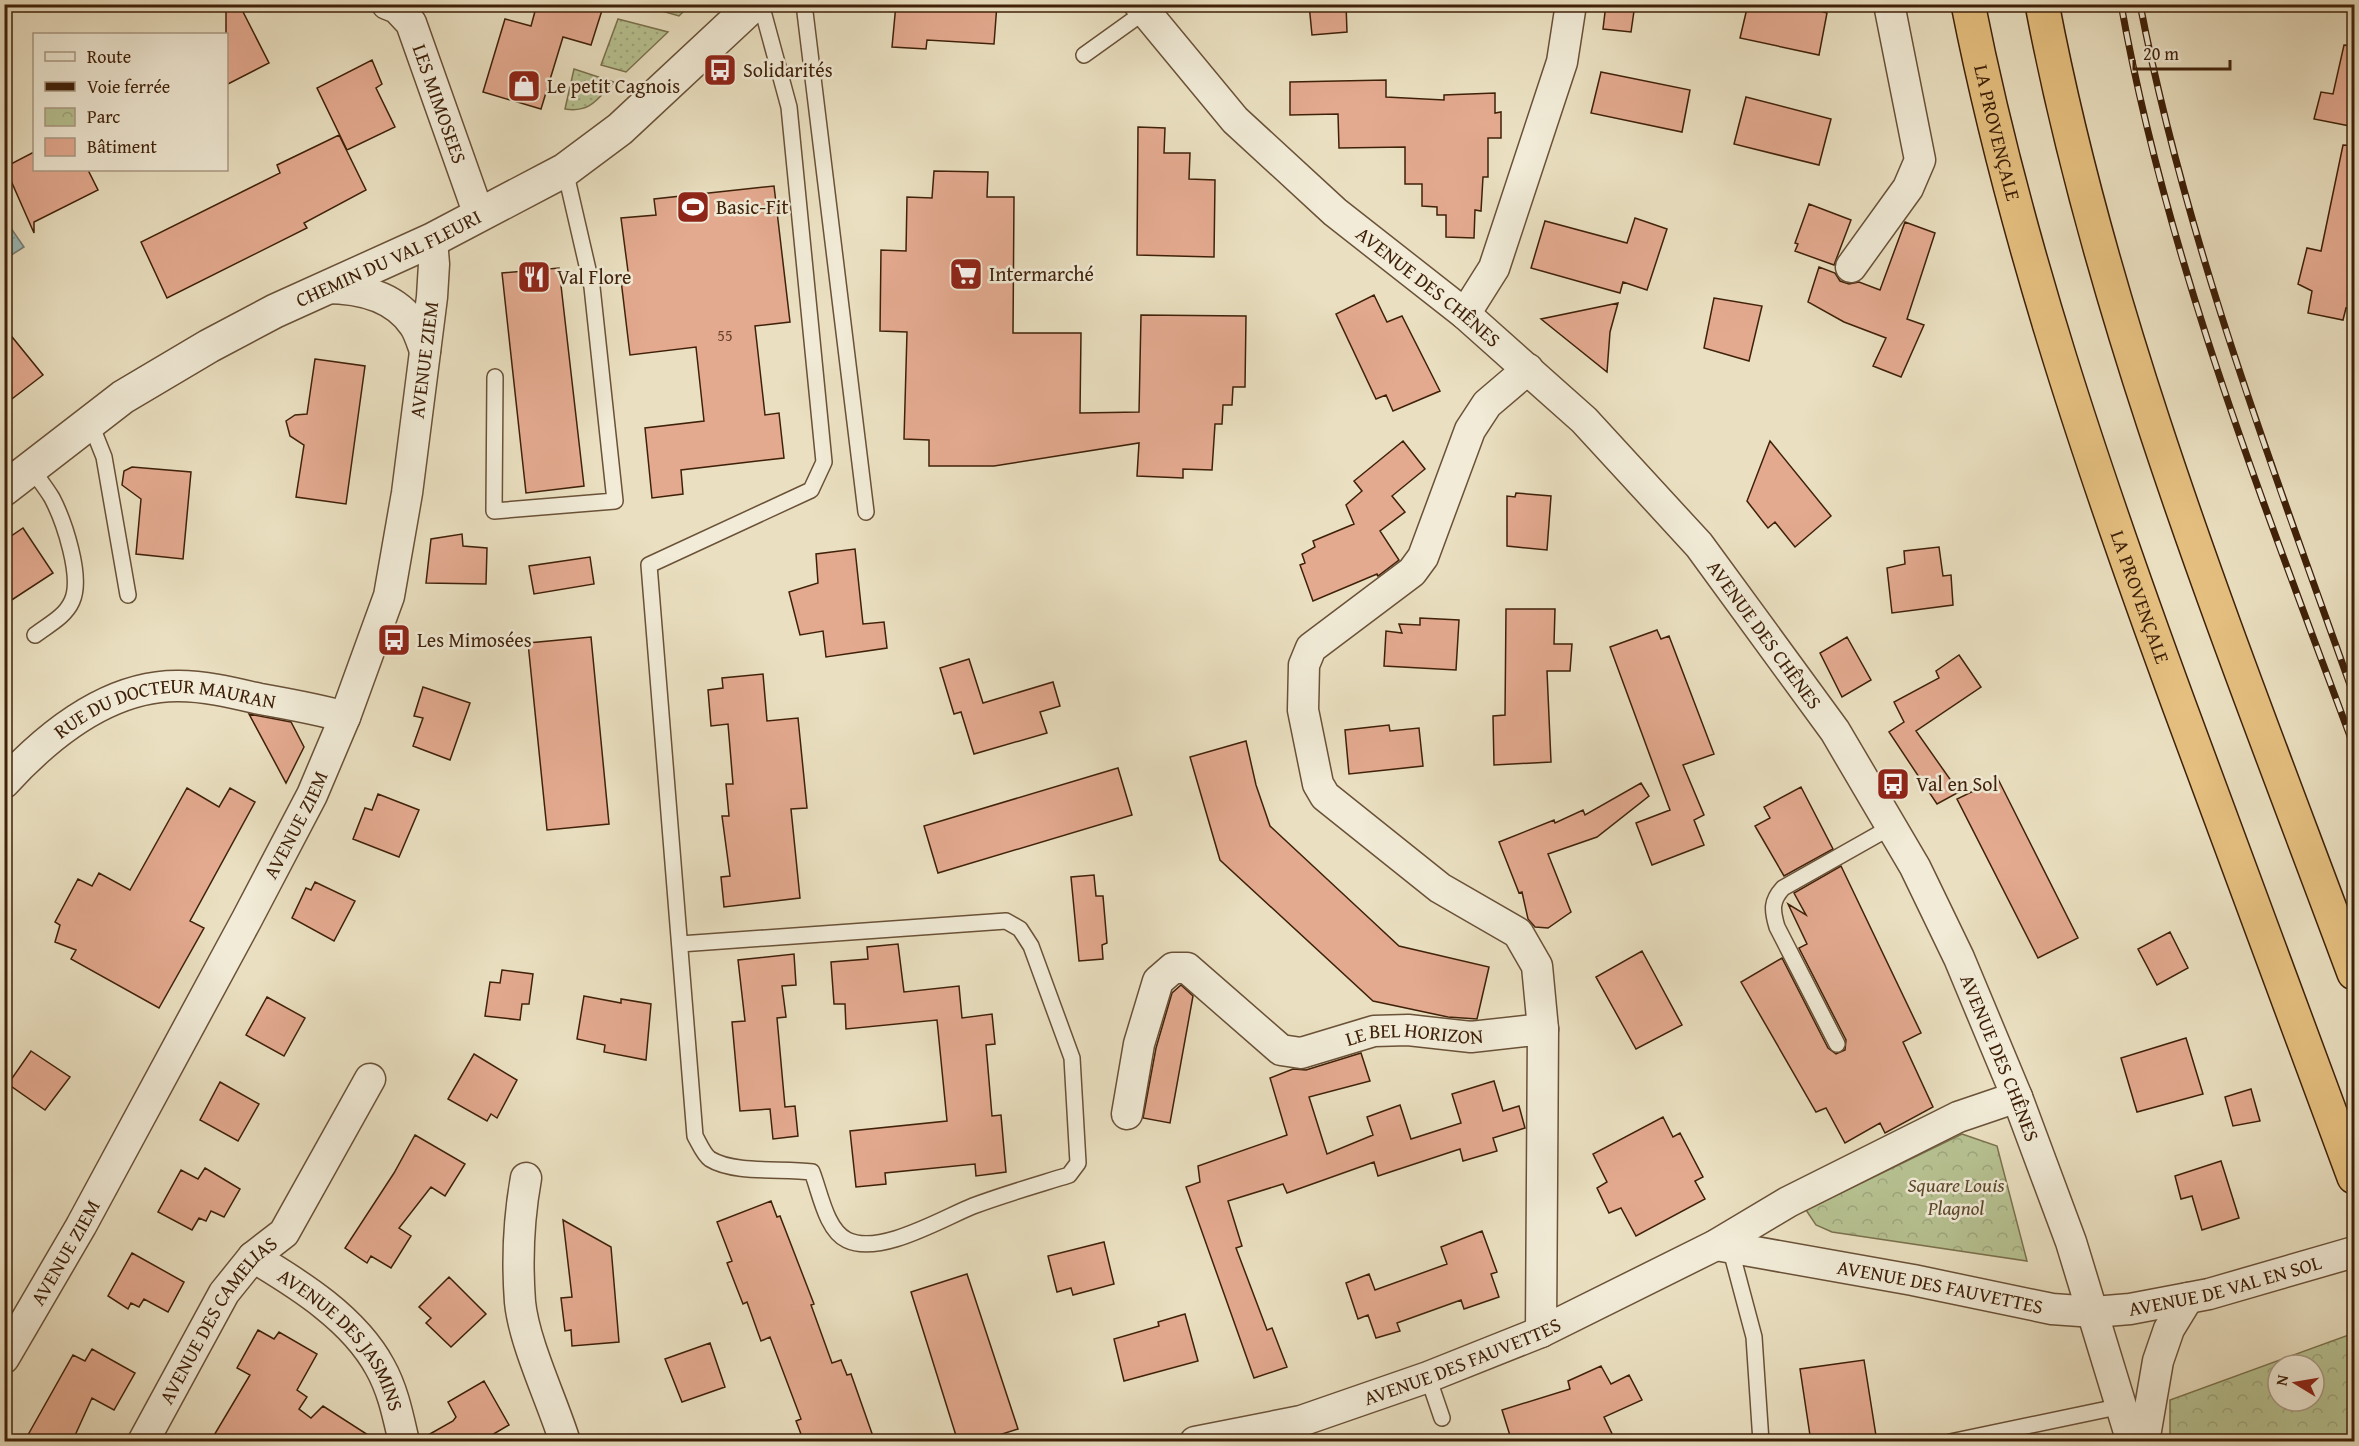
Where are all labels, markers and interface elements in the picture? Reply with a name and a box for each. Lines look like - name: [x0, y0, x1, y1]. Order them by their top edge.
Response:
- legend: [33, 33, 228, 171]
- scale bar: [2134, 33, 2230, 71]
- street label: LES MIMOSEES: [406, 40, 475, 167]
- text: 20 m: [2143, 40, 2179, 67]
- text: Route: [87, 43, 131, 70]
- bus stop icon: Solidarités: [702, 52, 738, 88]
- place label: Solidarités: [743, 55, 833, 84]
- street label: LA PROVENÇALE: [1967, 62, 2028, 204]
- shop icon: Le petit Cagnois: [506, 68, 542, 104]
- place label: Le petit Cagnois: [547, 71, 680, 100]
- text: Voie ferrée: [87, 73, 170, 100]
- text: Parc: [87, 103, 120, 130]
- text: Bâtiment: [87, 133, 157, 160]
- sports icon: Basic-Fit: [675, 189, 711, 225]
- place label: Basic-Fit: [716, 192, 789, 221]
- street label: CHEMIN DU VAL FLEURI: [291, 202, 486, 314]
- street label: AVENUE DES CHÊNES: [1350, 219, 1507, 353]
- supermarket icon: Intermarché: [948, 256, 984, 292]
- restaurant icon: Val Flore: [516, 259, 552, 295]
- place label: Intermarché: [989, 259, 1094, 288]
- place label: Val Flore: [557, 262, 631, 291]
- street label: AVENUE ZIEM: [402, 300, 445, 420]
- house number: 55: [717, 323, 733, 347]
- street label: LA PROVENÇALE: [2104, 526, 2178, 667]
- street label: AVENUE DES CHÊNES: [1701, 554, 1829, 715]
- bus stop icon: Les Mimosées: [376, 622, 412, 658]
- place label: Les Mimosées: [417, 625, 532, 654]
- street label: RUE DU DOCTEUR MAURAN: [47, 671, 278, 745]
- street label: AVENUE ZIEM: [256, 766, 335, 884]
- bus stop icon: Val en Sol: [1875, 766, 1911, 802]
- place label: Val en Sol: [1916, 769, 1998, 798]
- street label: AVENUE DES CHÊNES: [1953, 969, 2047, 1145]
- street label: LE BEL HORIZON: [1342, 1015, 1485, 1053]
- park label: Square Louis Plagnol: [1908, 1170, 2005, 1222]
- street label: AVENUE ZIEM: [23, 1194, 107, 1311]
- street label: AVENUE DES CAMELIAS: [151, 1229, 283, 1409]
- street label: AVENUE DE VAL EN SOL: [2126, 1247, 2325, 1323]
- street label: AVENUE DES FAUVETTES: [1835, 1252, 2046, 1321]
- street label: AVENUE DES JASMINS: [272, 1261, 411, 1414]
- street label: AVENUE DES FAUVETTES: [1360, 1309, 1566, 1412]
- north arrow: [2266, 1353, 2326, 1413]
- text: N: [2268, 1372, 2294, 1388]

